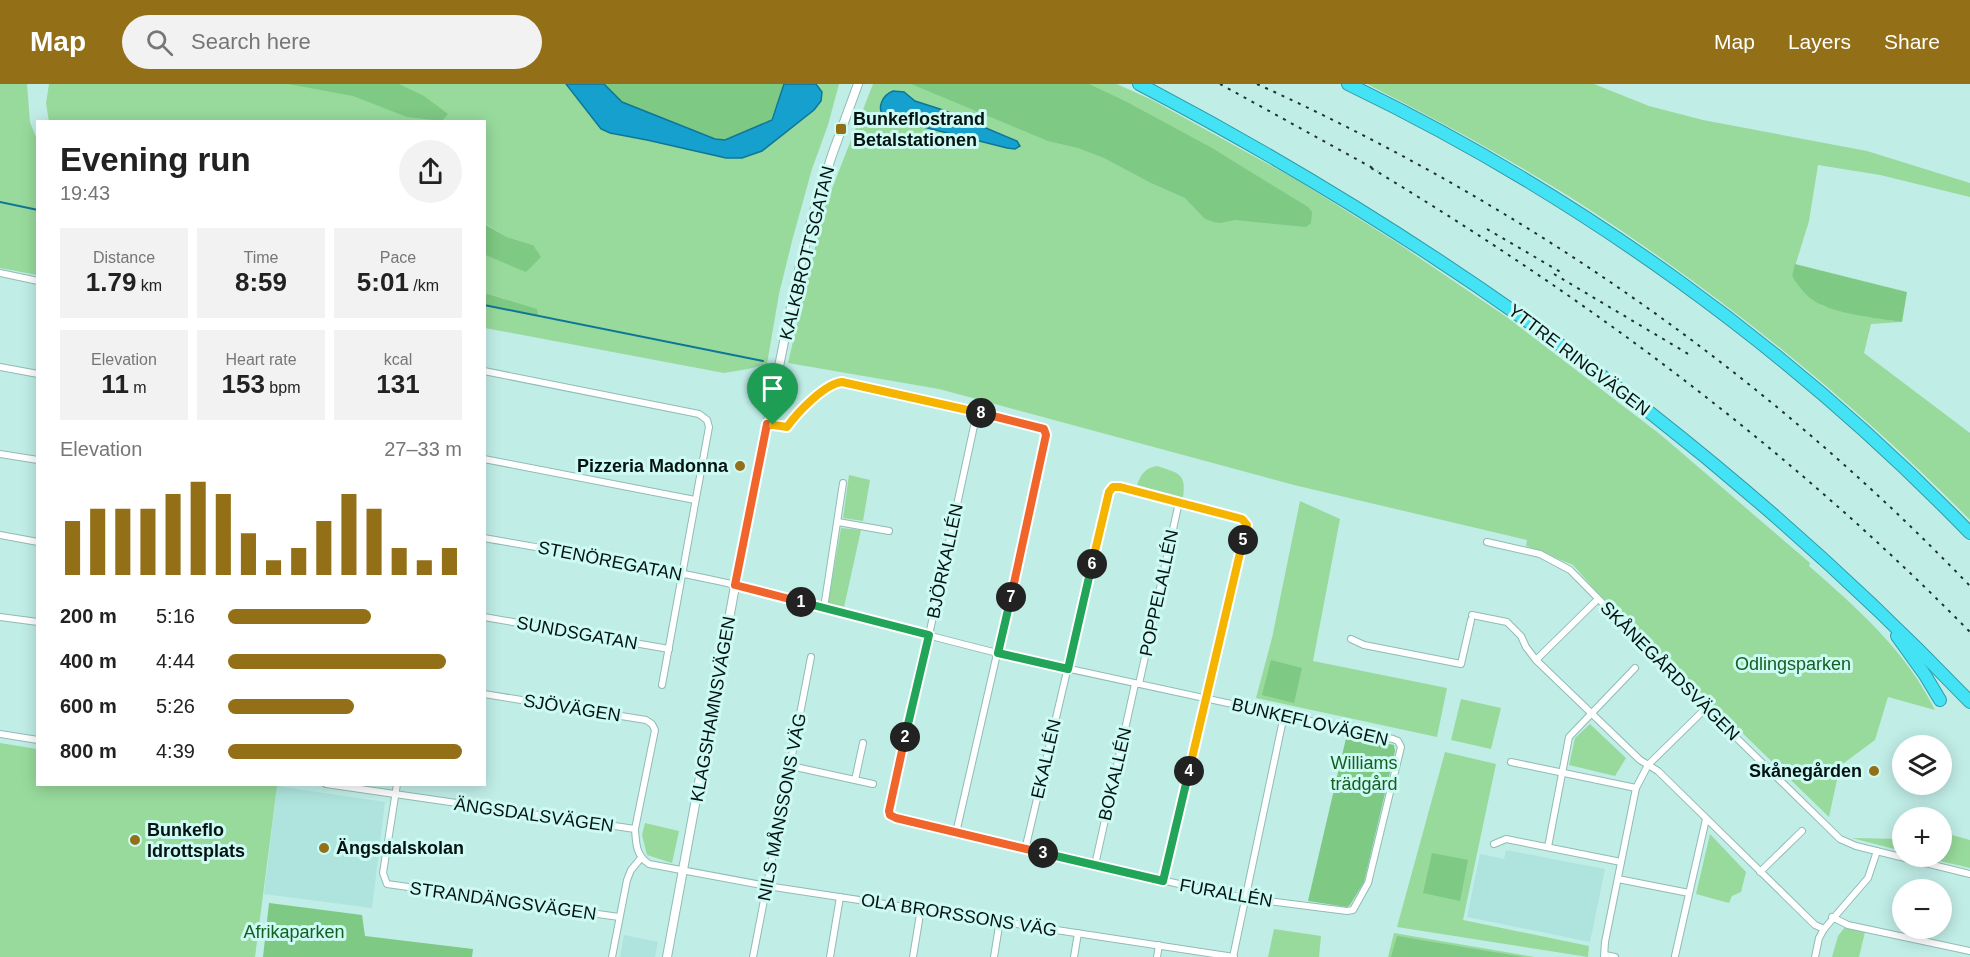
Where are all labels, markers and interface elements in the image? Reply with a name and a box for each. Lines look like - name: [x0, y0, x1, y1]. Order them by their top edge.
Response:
- search box: [122, 15, 542, 69]
- text: Map: [30, 26, 86, 57]
- icon: search: [143, 26, 176, 59]
- text: Search here: [191, 29, 311, 54]
- text: Map: [1714, 30, 1755, 53]
- text: Layers: [1788, 30, 1851, 53]
- text: Share: [1884, 30, 1940, 53]
- place label: Bunkeflostrand Betalstationen: [853, 109, 985, 150]
- marker: Bunkeflostrand Betalstationen: [834, 122, 848, 136]
- button: share: [399, 140, 462, 203]
- text: Evening run: [60, 141, 251, 178]
- street label: KALKBROTTSGATAN: [776, 164, 838, 342]
- text: 19:43: [60, 182, 110, 204]
- text: Distance: [93, 249, 155, 266]
- text: Time: [244, 249, 278, 266]
- text: Pace: [380, 249, 416, 266]
- text: 1.79: [86, 267, 136, 297]
- text: 8:59: [235, 267, 287, 297]
- text: 5:01: [357, 267, 409, 297]
- text: km: [136, 277, 162, 294]
- text: /km: [409, 277, 439, 294]
- street label: YTTRE RINGVÄGEN: [1504, 300, 1654, 420]
- text: Elevation: [91, 351, 157, 368]
- text: Heart rate: [225, 351, 297, 368]
- text: kcal: [384, 351, 412, 368]
- pin: [747, 363, 798, 425]
- text: 11: [101, 369, 129, 399]
- text: 153: [222, 369, 265, 399]
- text: 131: [376, 369, 420, 399]
- icon: arrive: [756, 372, 789, 405]
- text: m: [129, 379, 147, 396]
- text: bpm: [265, 379, 300, 396]
- pin: 8: [966, 398, 996, 428]
- text: 8: [977, 404, 985, 421]
- text: Elevation: [60, 438, 142, 460]
- text: 27–33 m: [384, 438, 462, 460]
- place label: Pizzeria Madonna: [577, 456, 729, 476]
- marker: Pizzeria Madonna: [733, 459, 747, 473]
- street label: BJÖRKALLÉN: [923, 502, 967, 620]
- pin: 5: [1228, 525, 1258, 555]
- street label: POPPELALLÉN: [1136, 528, 1182, 658]
- text: 5: [1239, 531, 1247, 548]
- street label: STENÖREGATAN: [536, 537, 684, 585]
- pin: 6: [1077, 549, 1107, 579]
- text: 6: [1088, 555, 1096, 572]
- pin: 7: [996, 582, 1026, 612]
- pin: 1: [786, 587, 816, 617]
- text: 7: [1007, 588, 1015, 605]
- text: 1: [797, 593, 805, 610]
- street label: SKÅNEGÅRDSVÄGEN: [1596, 597, 1744, 745]
- text: 200 m: [60, 605, 117, 627]
- text: 5:16: [156, 605, 195, 627]
- street label: SUNDSGATAN: [515, 613, 639, 653]
- street label: KLAGSHAMNSVÄGEN: [687, 615, 739, 803]
- text: 400 m: [60, 650, 117, 672]
- text: 4:44: [156, 650, 195, 672]
- park label: Odlingsparken: [1735, 654, 1851, 674]
- street label: SJÖVÄGEN: [522, 690, 622, 726]
- street label: BUNKEFLOVÄGEN: [1230, 694, 1390, 750]
- text: 600 m: [60, 695, 117, 717]
- text: 5:26: [156, 695, 195, 717]
- street label: NILS MÅNSSONS VÄG: [754, 711, 810, 903]
- street label: EKALLÉN: [1027, 717, 1065, 801]
- pin: 2: [890, 722, 920, 752]
- street label: BOKALLÉN: [1095, 725, 1135, 823]
- text: 2: [901, 728, 909, 745]
- map controls: [1892, 735, 1952, 939]
- button: layers: [1892, 735, 1952, 795]
- text: 800 m: [60, 740, 117, 762]
- text: 4:39: [156, 740, 195, 762]
- park label: Williams trädgård: [1330, 753, 1398, 794]
- pin: 4: [1174, 756, 1204, 786]
- place label: Skånegården: [1749, 761, 1862, 781]
- text: 4: [1185, 762, 1193, 779]
- marker: Skånegården: [1867, 764, 1881, 778]
- street label: ÄNGSDALSVÄGEN: [453, 794, 615, 836]
- button: +: [1892, 807, 1952, 867]
- place label: Bunkeflo Idrottsplats: [147, 820, 245, 861]
- marker: Bunkeflo Idrottsplats: [128, 833, 142, 847]
- place label: Ängsdalskolan: [336, 838, 464, 858]
- pin: 3: [1028, 838, 1058, 868]
- marker: Ängsdalskolan: [317, 841, 331, 855]
- text: 3: [1039, 844, 1047, 861]
- street label: FURALLÉN: [1178, 875, 1274, 911]
- street label: STRANDÄNGSVÄGEN: [408, 878, 598, 924]
- button: −: [1892, 879, 1952, 939]
- street label: OLA BRORSSONS VÄG: [860, 890, 1058, 940]
- park label: Afrikaparken: [243, 922, 345, 942]

